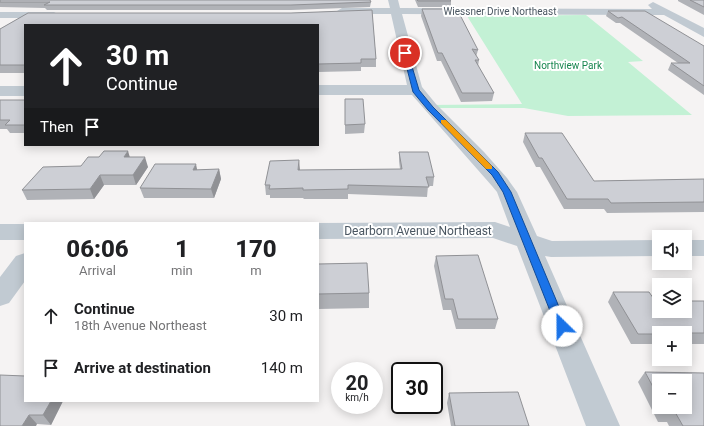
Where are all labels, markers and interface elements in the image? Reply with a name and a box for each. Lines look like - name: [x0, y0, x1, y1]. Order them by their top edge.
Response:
- street label: Wiessner Drive Northeast: [444, 6, 557, 17]
- pin: [388, 36, 422, 70]
- text: 30 m: [106, 39, 169, 72]
- icon: ahead: [40, 40, 92, 92]
- icon: arrive: [394, 42, 416, 64]
- park label: Northview Park: [534, 60, 603, 71]
- text: Continue: [106, 73, 178, 94]
- icon: arrive: [81, 116, 103, 138]
- text: Then: [40, 118, 73, 136]
- street label: Dearborn Avenue Northeast: [344, 224, 492, 238]
- map controls: [652, 230, 692, 414]
- button: sound: [652, 230, 692, 270]
- text: 06:06: [66, 235, 129, 263]
- text: 1: [175, 235, 189, 263]
- text: 170: [235, 235, 277, 263]
- text: Arrival: [79, 263, 116, 278]
- text: min: [171, 263, 193, 278]
- text: m: [250, 263, 262, 278]
- button: layers: [652, 278, 692, 318]
- text: Continue: [74, 300, 135, 318]
- icon: ahead: [40, 305, 62, 327]
- position arrow: [541, 305, 583, 347]
- text: 30 m: [269, 307, 303, 325]
- text: 18th Avenue Northeast: [74, 318, 207, 333]
- button: +: [652, 326, 692, 366]
- icon: arrive: [40, 357, 62, 379]
- text: Arrive at destination: [74, 359, 211, 377]
- text: 140 m: [261, 359, 303, 377]
- speed limit sign: 30: [391, 362, 443, 414]
- text: 20: [346, 371, 368, 395]
- button: −: [652, 374, 692, 414]
- text: km/h: [345, 392, 369, 403]

